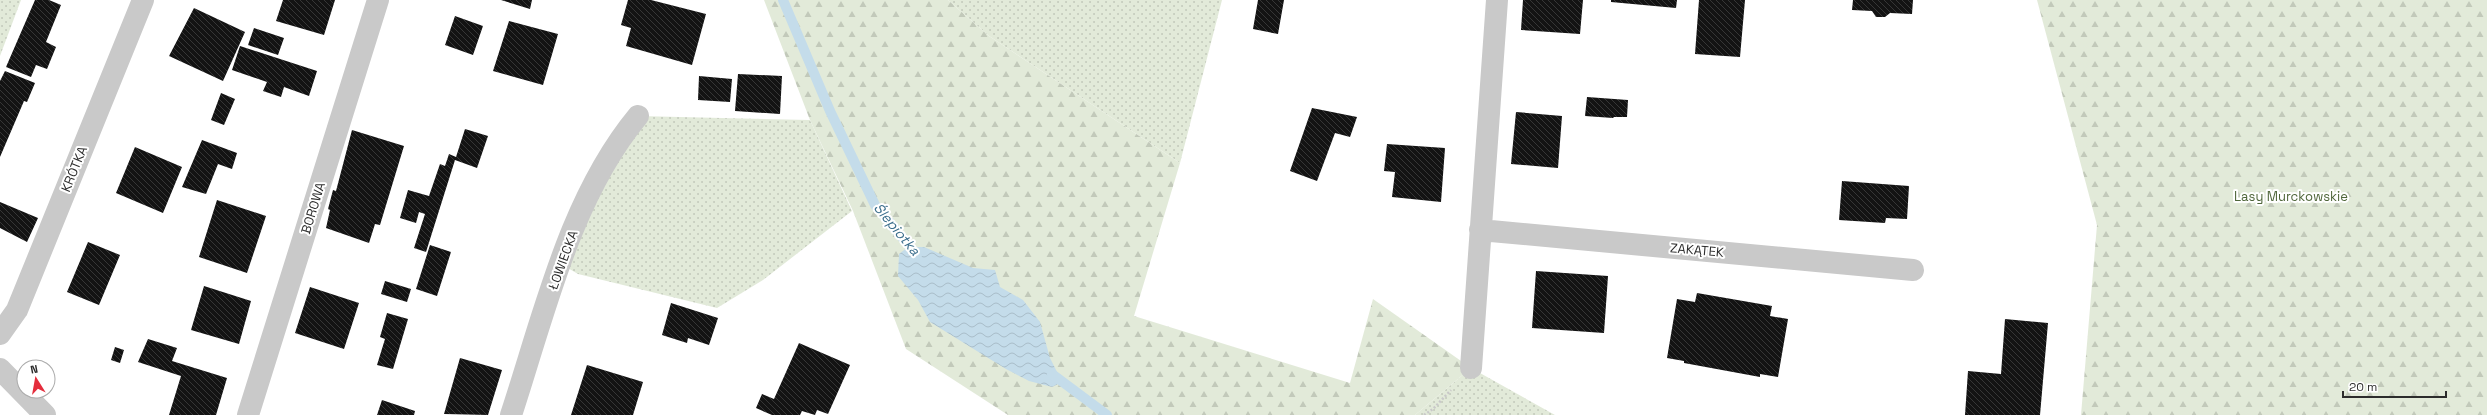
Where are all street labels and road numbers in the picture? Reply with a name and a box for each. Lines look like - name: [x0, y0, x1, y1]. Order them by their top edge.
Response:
- street label: KRÓTKA: [57, 143, 91, 195]
- street label: BOROWA: [297, 180, 329, 236]
- street label: ŁOWIECKA: [544, 228, 582, 292]
- street label: ZAKĄTEK: [1669, 239, 1725, 261]

